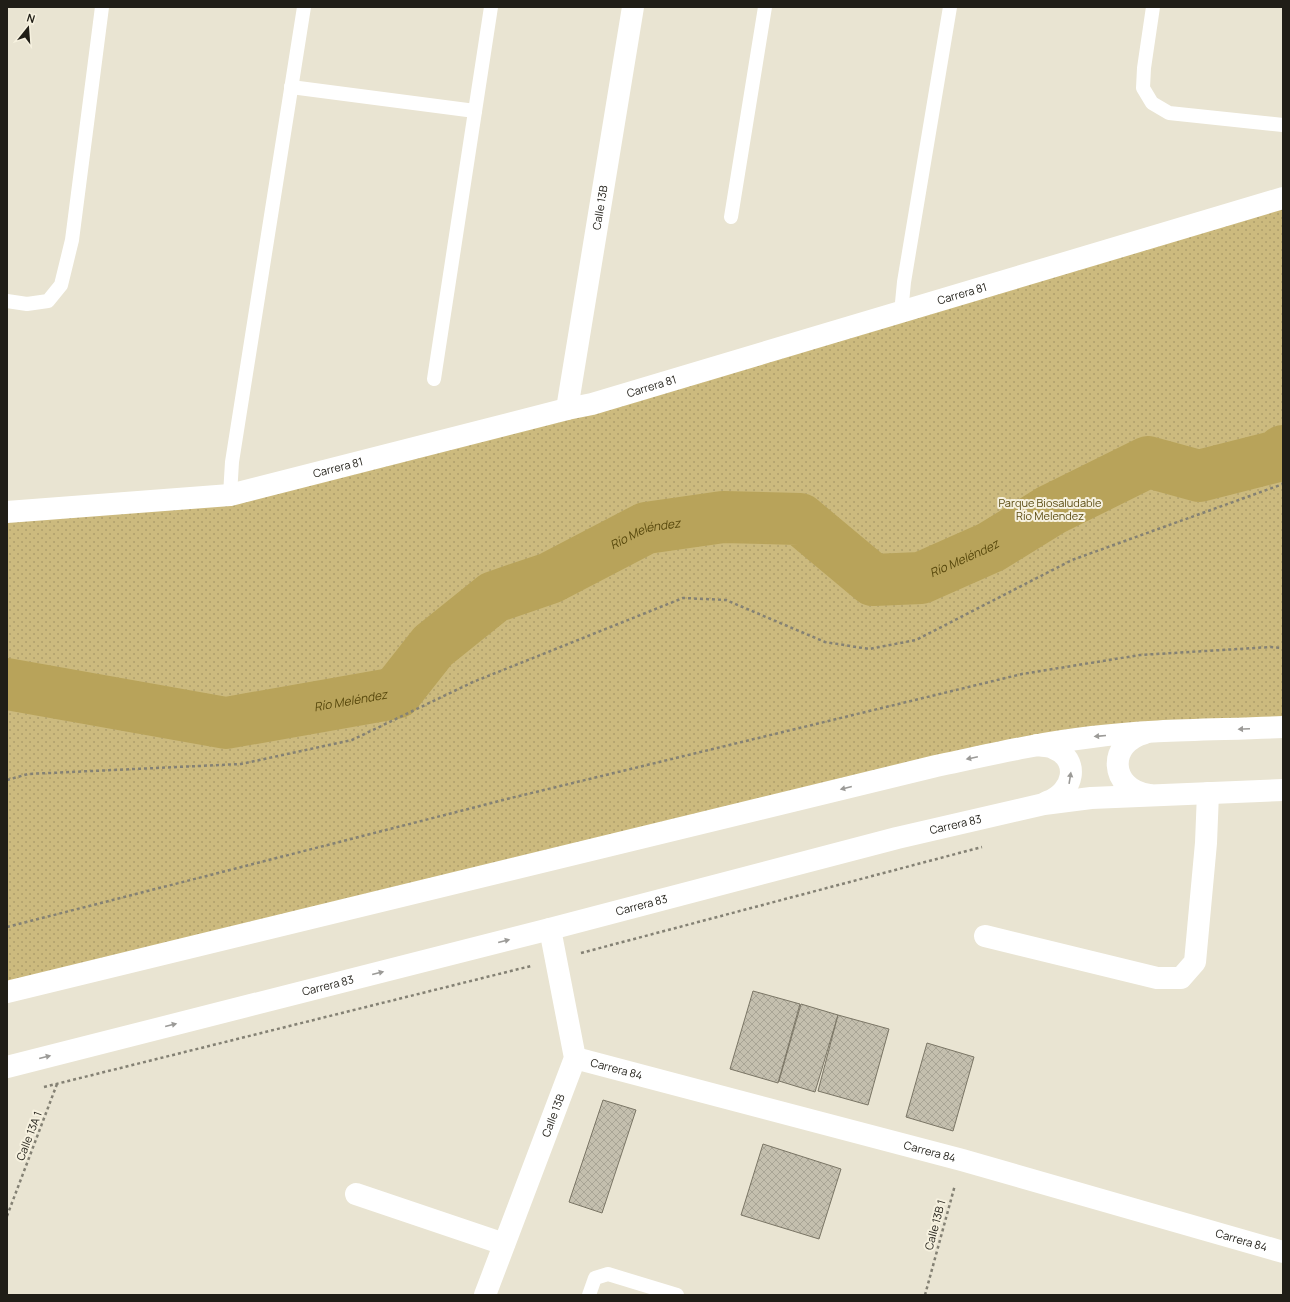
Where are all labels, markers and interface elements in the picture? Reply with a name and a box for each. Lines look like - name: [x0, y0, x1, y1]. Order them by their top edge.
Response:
- north arrow: [8, 8, 48, 48]
- text: N: [25, 10, 37, 26]
- street label: Calle 13B: [589, 184, 611, 231]
- street label: Carrera 81: [935, 279, 988, 308]
- street label: Carrera 81: [625, 371, 678, 400]
- street label: Carrera 81: [311, 453, 364, 481]
- park label: Parque Biosaludable Río Melendez: [998, 495, 1102, 523]
- water label: Río Meléndez: [607, 514, 683, 553]
- water label: Río Meléndez: [927, 534, 1003, 581]
- water label: Río Meléndez: [312, 685, 390, 715]
- one-way arrow: [1238, 725, 1250, 732]
- one-way arrow: [1094, 733, 1106, 739]
- one-way arrow: [966, 756, 978, 762]
- one-way arrow: [1067, 772, 1073, 784]
- one-way arrow: [840, 785, 852, 791]
- street label: Carrera 83: [928, 811, 983, 837]
- street label: Carrera 83: [614, 891, 669, 918]
- one-way arrow: [499, 938, 511, 944]
- one-way arrow: [372, 969, 384, 975]
- street label: Carrera 83: [300, 971, 355, 999]
- one-way arrow: [165, 1022, 177, 1028]
- one-way arrow: [39, 1054, 51, 1060]
- street label: Carrera 84: [589, 1054, 644, 1083]
- street label: Calle 13B: [538, 1091, 568, 1139]
- street label: Calle 13A 1: [12, 1109, 45, 1163]
- street label: Carrera 84: [902, 1137, 958, 1165]
- street label: Calle 13B 1: [921, 1198, 948, 1252]
- street label: Carrera 84: [1214, 1225, 1269, 1254]

